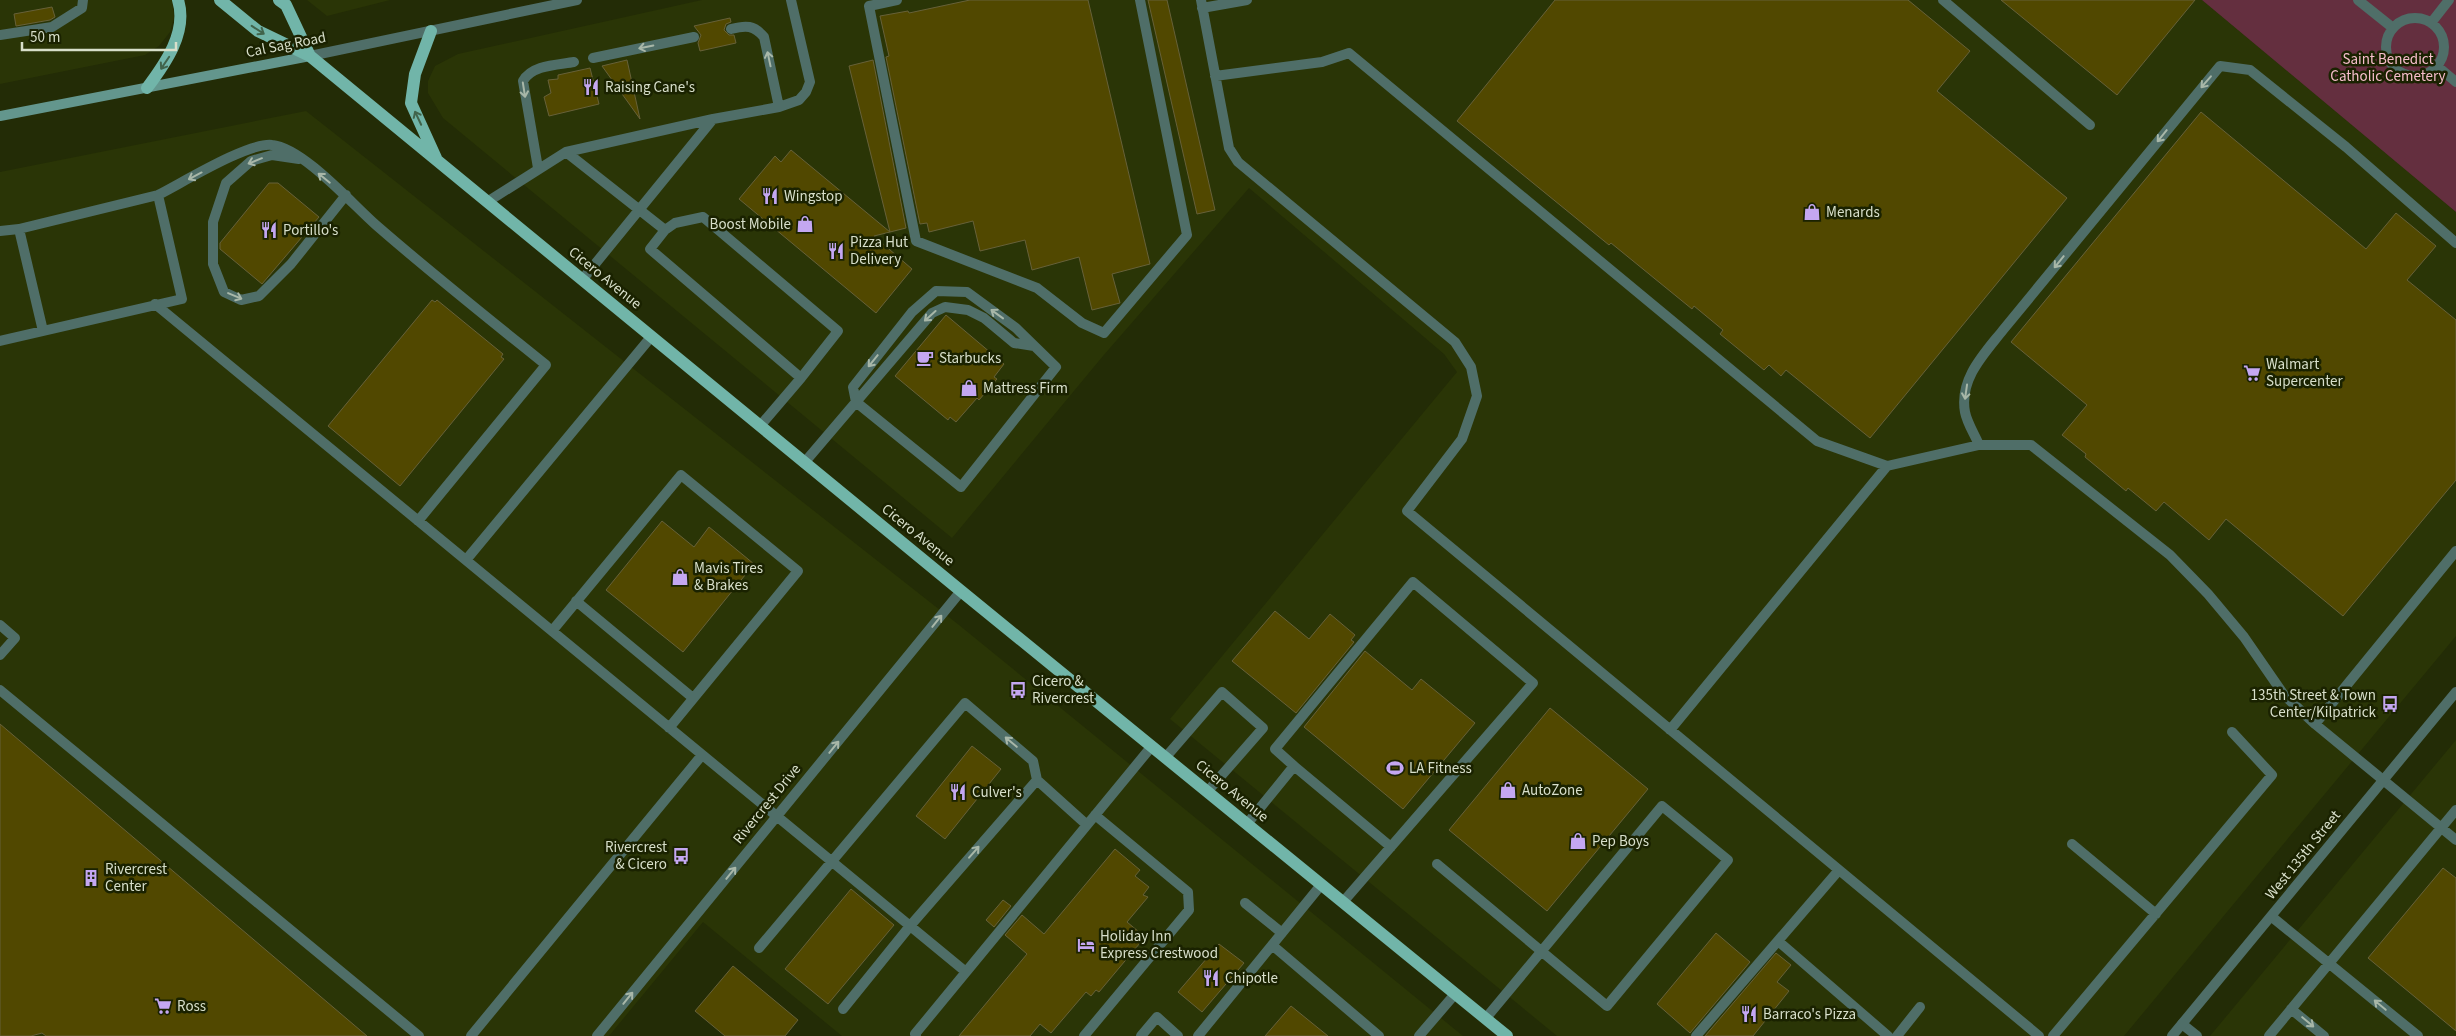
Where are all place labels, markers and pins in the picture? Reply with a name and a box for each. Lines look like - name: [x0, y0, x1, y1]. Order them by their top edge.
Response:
- restaurant icon: Raising Cane's: [581, 77, 601, 97]
- place label: Raising Cane's: [605, 77, 695, 98]
- restaurant icon: Wingstop: [760, 186, 780, 206]
- place label: Wingstop: [784, 186, 843, 207]
- shop icon: Menards: [1802, 202, 1822, 222]
- place label: Menards: [1826, 202, 1880, 223]
- place label: Boost Mobile: [710, 214, 791, 235]
- shop icon: Boost Mobile: [795, 214, 815, 234]
- restaurant icon: Portillo's: [259, 220, 279, 240]
- place label: Portillo's: [283, 220, 338, 241]
- place label: Pizza Hut Delivery: [850, 232, 908, 270]
- restaurant icon: Pizza Hut Delivery: [826, 241, 846, 261]
- cafe icon: Starbucks: [915, 348, 935, 368]
- place label: Starbucks: [939, 348, 1001, 369]
- place label: Walmart Supercenter: [2266, 354, 2343, 392]
- supermarket icon: Walmart Supercenter: [2242, 363, 2262, 383]
- shop icon: Mattress Firm: [959, 378, 979, 398]
- place label: Mattress Firm: [983, 378, 1068, 399]
- place label: Mavis Tires & Brakes: [694, 558, 763, 596]
- shop icon: Mavis Tires & Brakes: [670, 567, 690, 587]
- place label: Cicero & Rivercrest: [1032, 671, 1094, 709]
- bus stop icon: Cicero & Rivercrest: [1008, 680, 1028, 700]
- place label: 135th Street & Town Center/Kilpatrick: [2251, 685, 2377, 723]
- bus stop icon: 135th Street & Town Center/Kilpatrick: [2380, 694, 2400, 714]
- sports icon: LA Fitness: [1385, 758, 1405, 778]
- place label: LA Fitness: [1409, 758, 1472, 779]
- shop icon: AutoZone: [1498, 780, 1518, 800]
- place label: AutoZone: [1522, 780, 1583, 801]
- restaurant icon: Culver's: [948, 782, 968, 802]
- place label: Culver's: [972, 782, 1022, 803]
- shop icon: Pep Boys: [1568, 831, 1588, 851]
- place label: Pep Boys: [1592, 831, 1649, 852]
- place label: Rivercrest & Cicero: [605, 837, 667, 875]
- bus stop icon: Rivercrest & Cicero: [671, 846, 691, 866]
- place label: Rivercrest Center: [105, 859, 167, 897]
- building icon: Rivercrest Center: [81, 868, 101, 888]
- place label: Holiday Inn Express Crestwood: [1100, 926, 1218, 964]
- hotel icon: Holiday Inn Express Crestwood: [1076, 935, 1096, 955]
- restaurant icon: Chipotle: [1201, 968, 1221, 988]
- place label: Chipotle: [1225, 968, 1278, 989]
- supermarket icon: Ross: [153, 996, 173, 1016]
- place label: Ross: [177, 996, 206, 1017]
- restaurant icon: Barraco's Pizza: [1739, 1004, 1759, 1024]
- place label: Barraco's Pizza: [1763, 1004, 1856, 1025]

